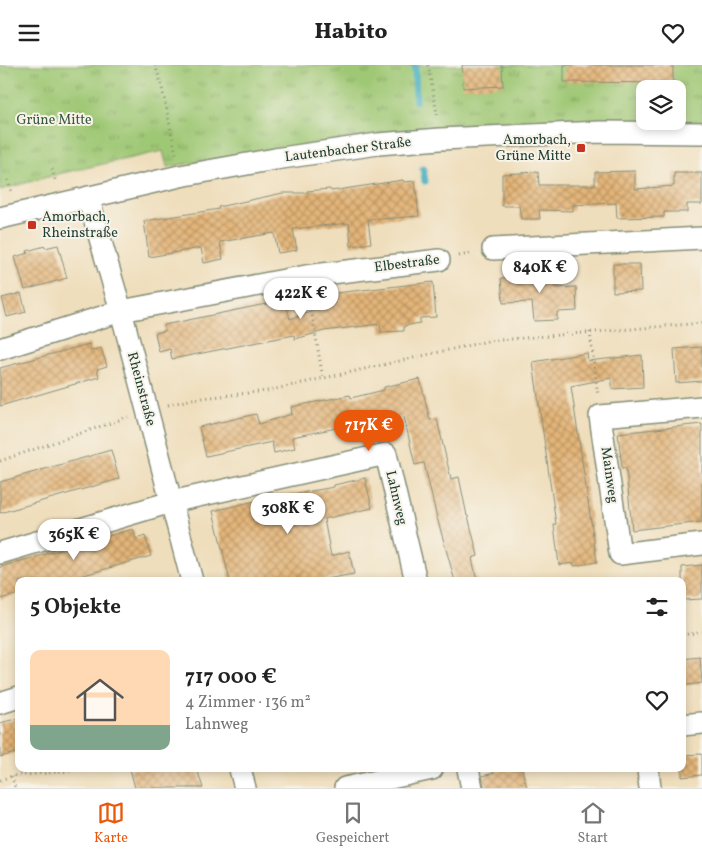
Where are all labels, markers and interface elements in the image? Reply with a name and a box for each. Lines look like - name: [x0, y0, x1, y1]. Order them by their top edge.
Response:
- text: Habito: [315, 17, 388, 48]
- icon: menu: [15, 19, 43, 47]
- icon: heart: [659, 19, 687, 47]
- map controls: [636, 80, 686, 130]
- button: layers: [636, 80, 686, 130]
- park label: Grüne Mitte: [16, 111, 92, 130]
- place label: Amorbach, Grüne Mitte: [496, 131, 571, 166]
- street label: Lautenbacher Straße: [284, 133, 413, 167]
- marker: Amorbach, Grüne Mitte: [575, 142, 587, 154]
- place label: Amorbach, Rheinstraße: [42, 208, 118, 243]
- marker: Amorbach, Rheinstraße: [26, 219, 38, 231]
- street label: Elbestraße: [373, 251, 441, 277]
- pin: 840K €: [499, 251, 581, 294]
- text: 840K €: [513, 257, 567, 279]
- pin: 422K €: [260, 277, 342, 320]
- text: 422K €: [275, 283, 327, 305]
- street label: Rheinstraße: [122, 350, 160, 428]
- pin: 717K €: [328, 409, 410, 452]
- text: 717K €: [345, 415, 393, 437]
- street label: Mainweg: [596, 446, 622, 504]
- street label: Lahnweg: [381, 469, 411, 527]
- pin: 308K €: [247, 493, 329, 535]
- text: 308K €: [261, 498, 315, 520]
- pin: 365K €: [33, 519, 115, 561]
- text: 365K €: [48, 524, 100, 546]
- text: 5 Objekte: [30, 593, 121, 622]
- icon: filters: [643, 593, 671, 621]
- text: 717 000 €: [185, 663, 277, 692]
- icon: home: [70, 670, 130, 730]
- icon: heart: [643, 686, 671, 714]
- text: 4 Zimmer · 136 m²: [185, 692, 311, 714]
- text: Lahnweg: [185, 714, 248, 736]
- tab: Karte: [94, 799, 128, 848]
- tab: Gespeichert: [316, 799, 389, 848]
- tab: Start: [578, 799, 608, 848]

